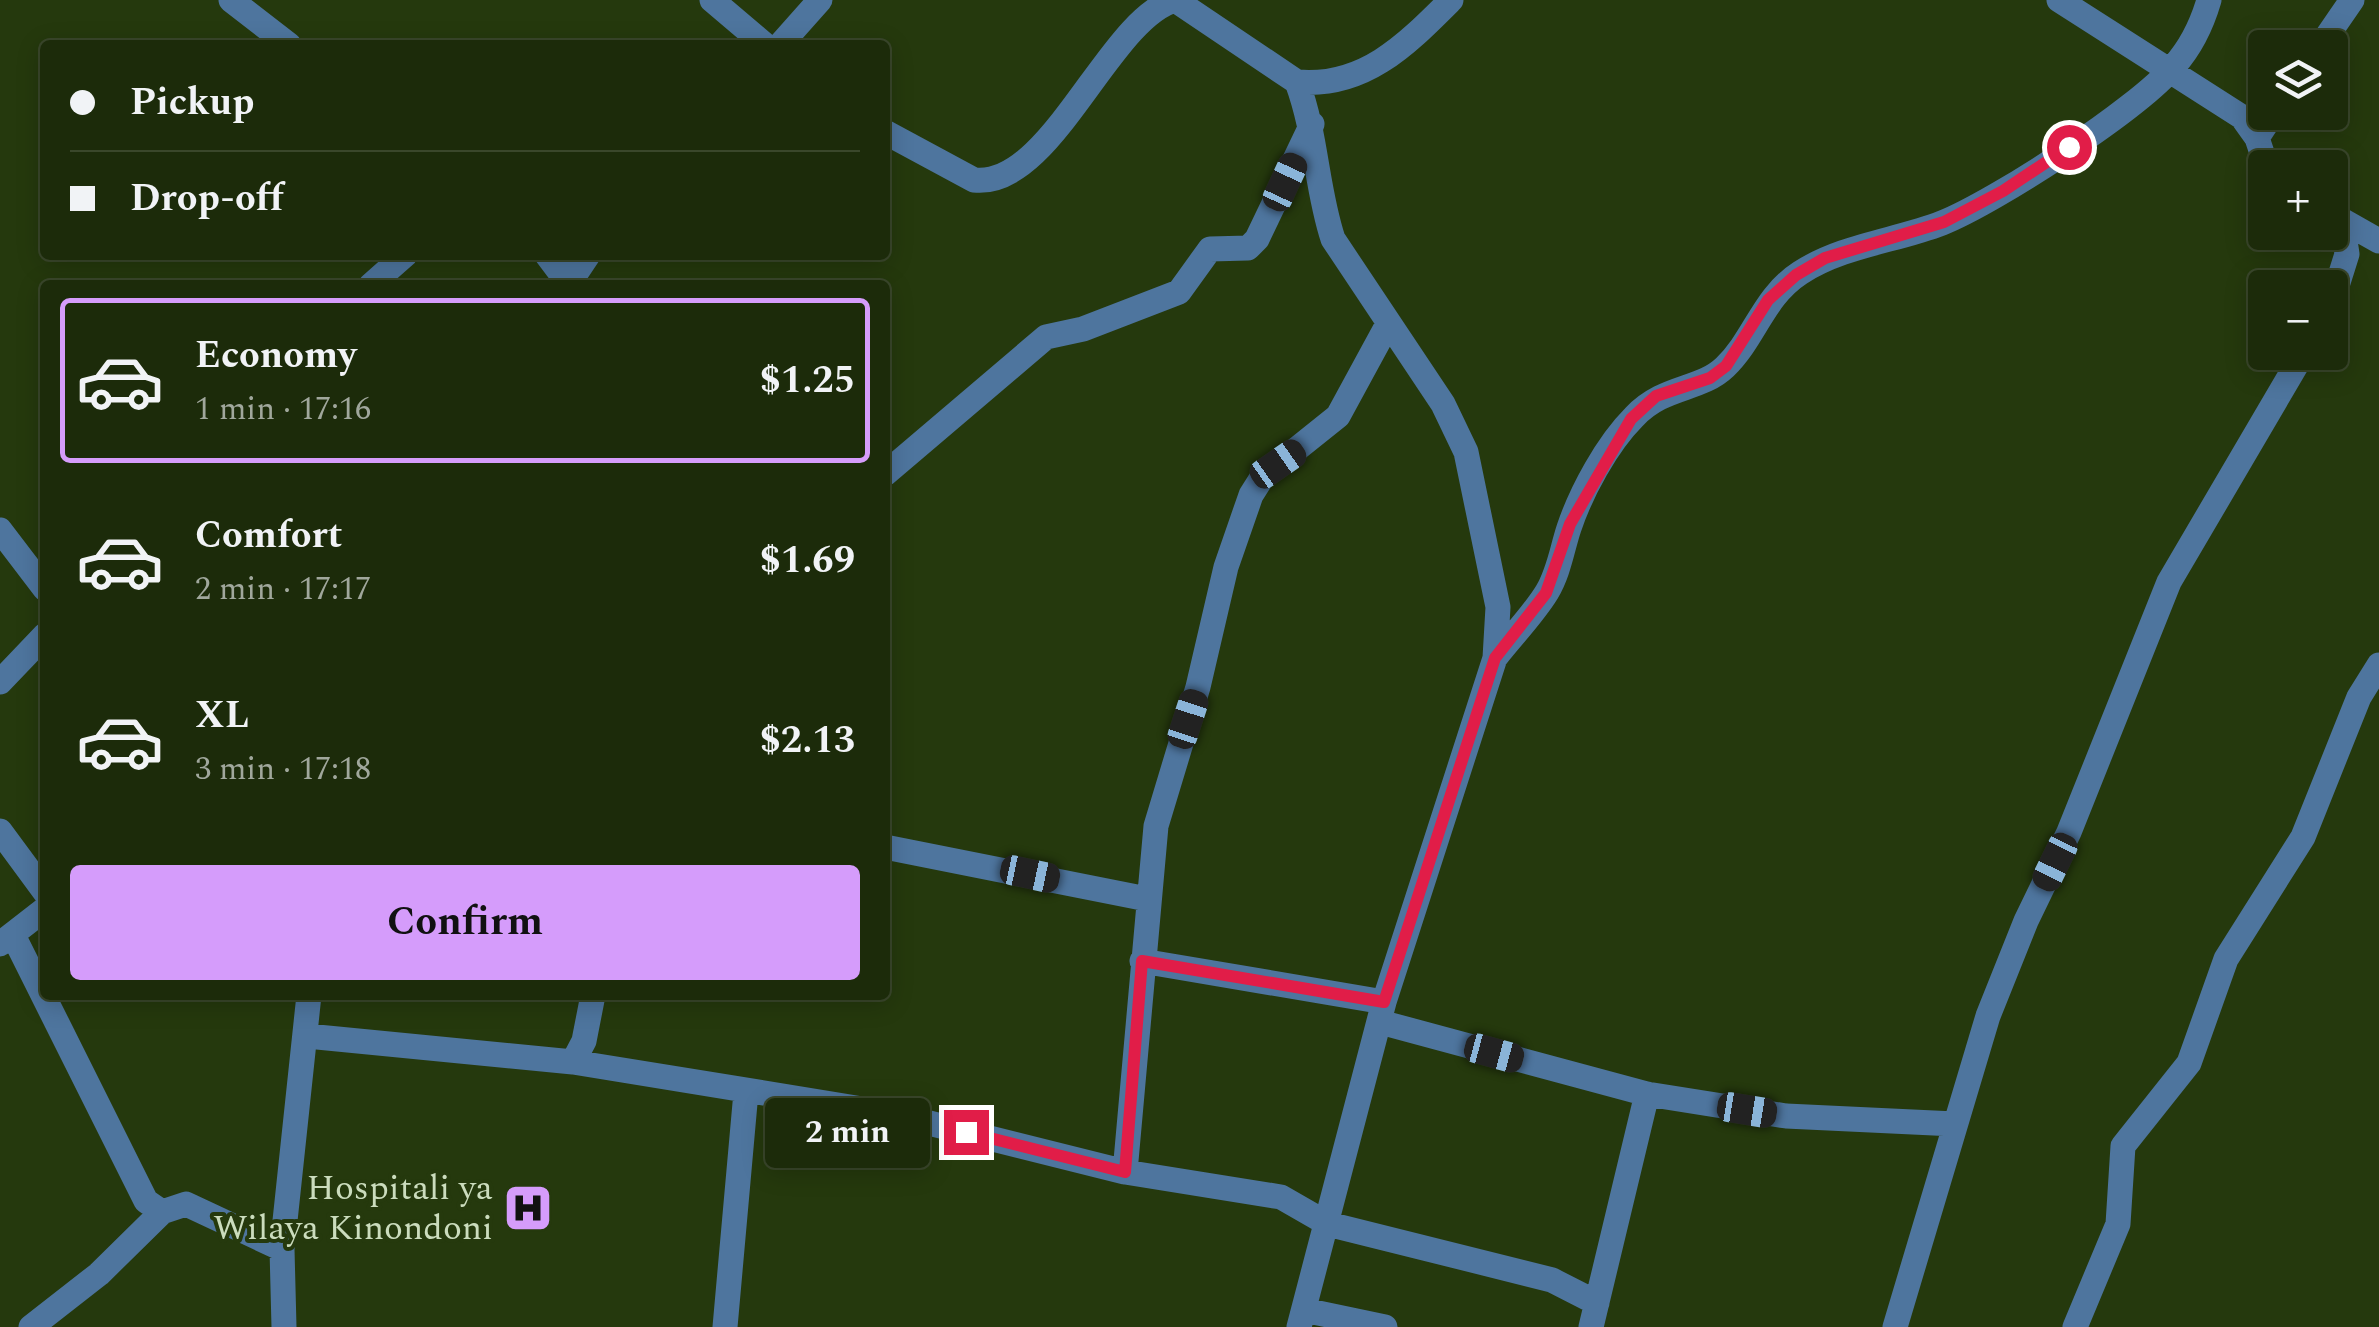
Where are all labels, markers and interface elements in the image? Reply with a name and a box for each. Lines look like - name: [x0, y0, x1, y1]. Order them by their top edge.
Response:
- map controls: [2248, 30, 2348, 370]
- button: layers: [2248, 30, 2348, 130]
- text: Pickup: [130, 74, 254, 132]
- route start: [2047, 125, 2092, 170]
- car: [1259, 148, 1311, 216]
- button: +: [2248, 150, 2348, 250]
- text: Drop-off: [130, 170, 284, 228]
- button: −: [2248, 270, 2348, 370]
- text: Economy: [195, 327, 356, 385]
- icon: car: [75, 336, 165, 426]
- text: $1.25: [760, 352, 855, 410]
- text: 1 min · 17:16: [195, 385, 371, 434]
- car: [1245, 435, 1311, 493]
- text: Comfort: [195, 507, 342, 565]
- icon: car: [75, 516, 165, 606]
- text: $1.69: [760, 532, 855, 590]
- text: 2 min · 17:17: [195, 565, 371, 614]
- car: [1164, 686, 1212, 752]
- text: XL: [195, 687, 249, 745]
- icon: car: [75, 696, 165, 786]
- text: $2.13: [760, 712, 855, 770]
- text: 3 min · 17:18: [195, 745, 371, 794]
- car: [2028, 828, 2082, 896]
- car: [998, 853, 1062, 895]
- button: Confirm: [70, 865, 860, 980]
- car: [1461, 1031, 1527, 1075]
- car: [1715, 1090, 1779, 1130]
- callout: 2 min: [766, 1097, 931, 1167]
- text: 2 min: [805, 1108, 890, 1157]
- route end: [944, 1110, 989, 1155]
- place label: Hospitali ya Wilaya Kinondoni: [213, 1162, 493, 1255]
- hospital icon: Hospitali ya Wilaya Kinondoni: [502, 1182, 554, 1234]

